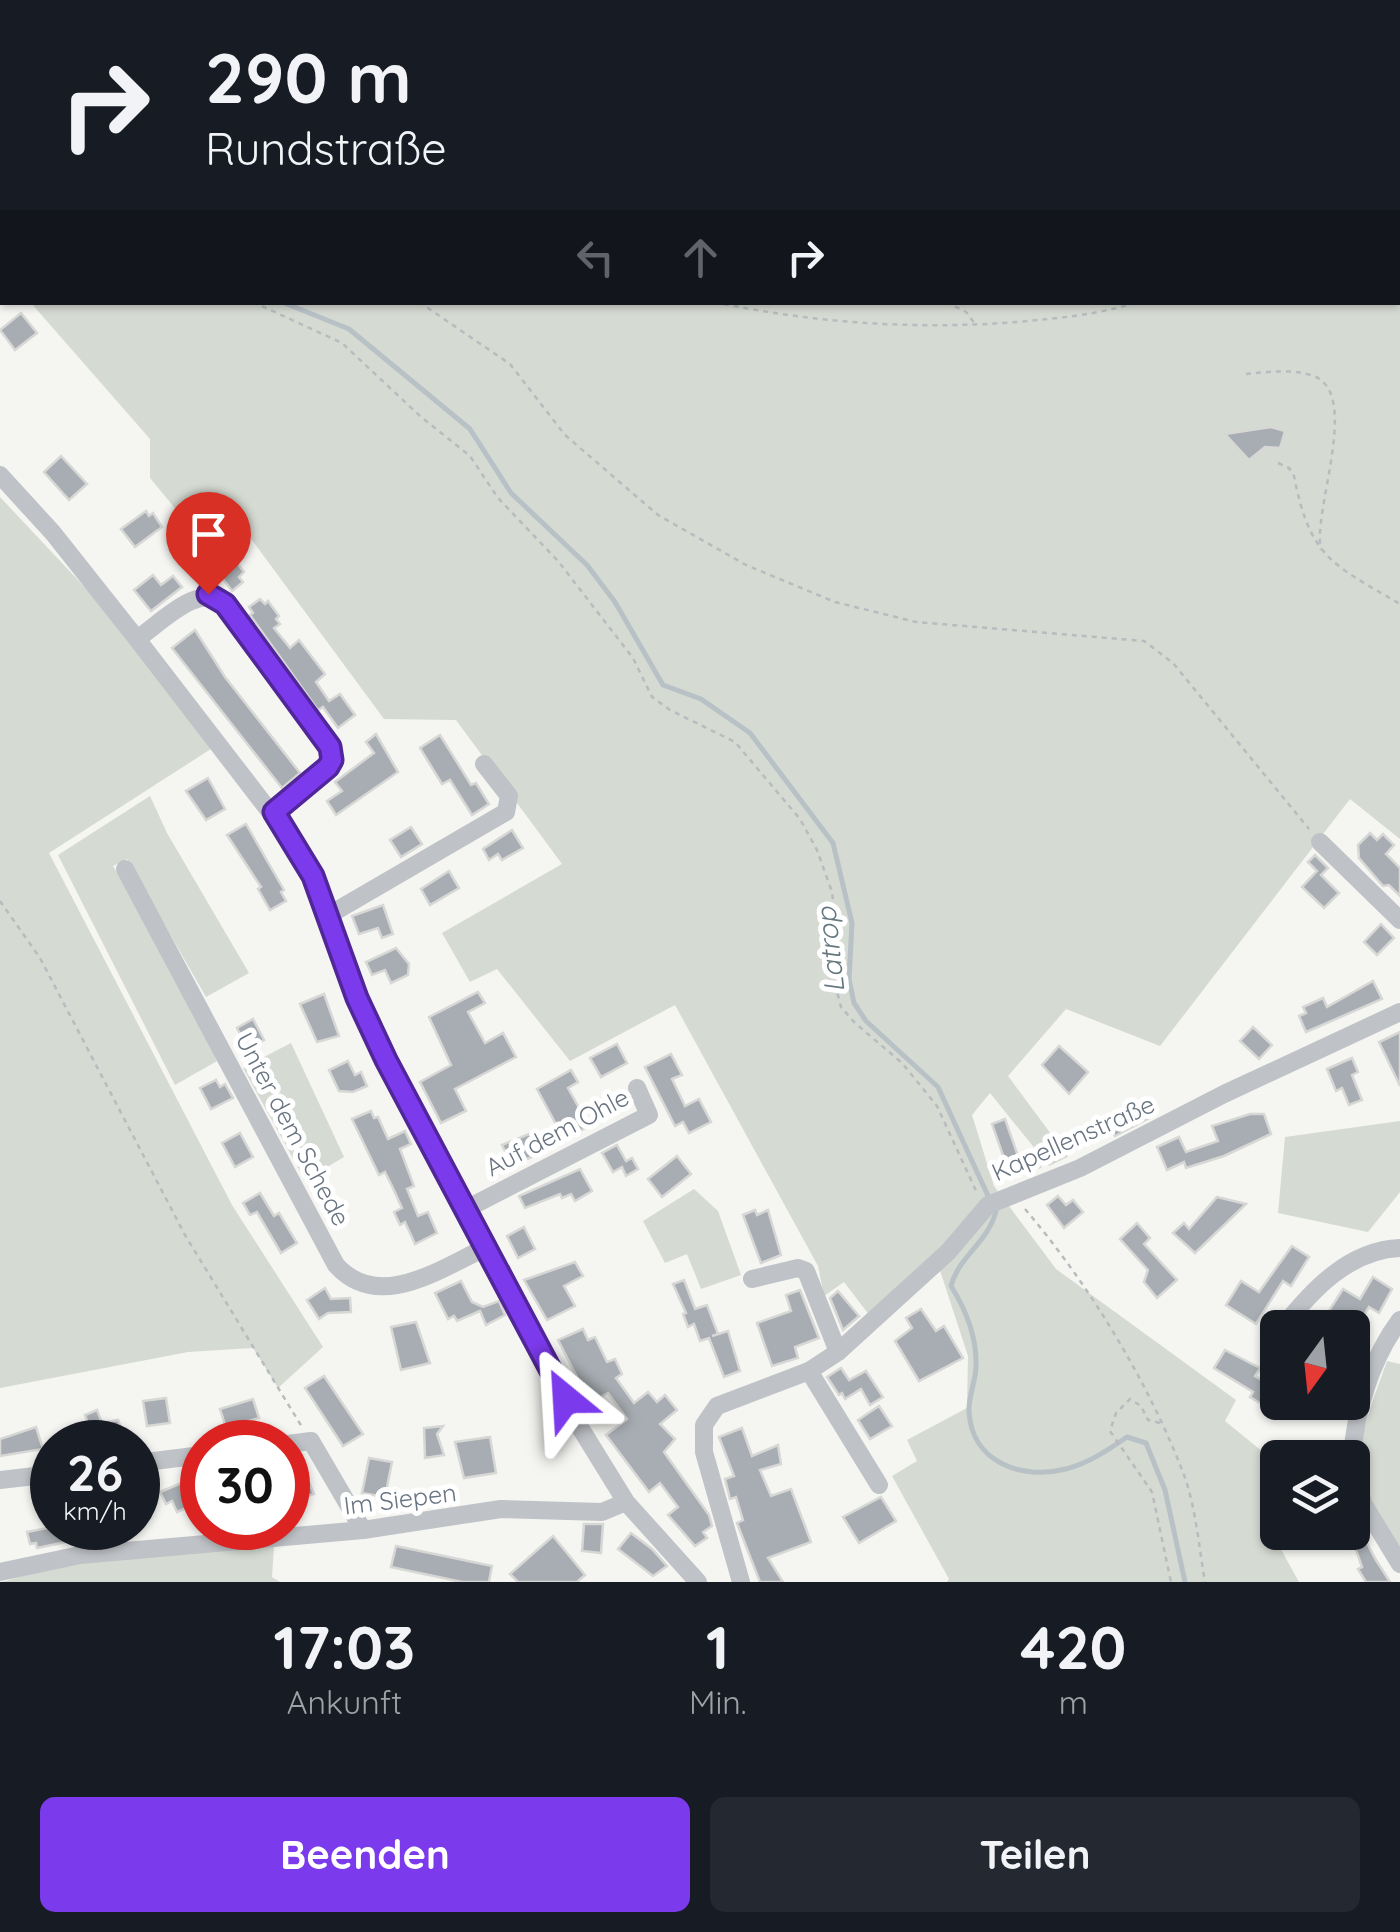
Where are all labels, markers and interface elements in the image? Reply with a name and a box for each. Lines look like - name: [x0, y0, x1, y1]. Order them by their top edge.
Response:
- text: 290 m: [205, 33, 412, 121]
- icon: right: [40, 40, 170, 170]
- text: Rundstraße: [205, 120, 447, 176]
- icon: left: [568, 230, 623, 285]
- icon: ahead: [673, 230, 728, 285]
- icon: right: [778, 230, 833, 285]
- pin: [166, 492, 251, 595]
- icon: arrive: [181, 507, 236, 562]
- water label: Latrop: [808, 905, 851, 994]
- street label: Unter dem Schede: [229, 1027, 358, 1231]
- street label: Auf dem Ohle: [480, 1081, 634, 1182]
- street label: Kapellenstraße: [987, 1088, 1159, 1187]
- north arrow: [1260, 1310, 1370, 1420]
- map controls: [1260, 1310, 1370, 1550]
- position arrow: [514, 1347, 618, 1451]
- speed limit sign: 30: [180, 1420, 310, 1550]
- button: layers: [1260, 1440, 1370, 1550]
- text: 26: [67, 1441, 123, 1504]
- street label: Im Siepen: [342, 1476, 458, 1521]
- text: km/h: [63, 1495, 127, 1526]
- text: 17:03: [274, 1609, 415, 1684]
- text: 1: [706, 1609, 729, 1684]
- text: 420: [1020, 1609, 1126, 1684]
- text: Ankunft: [287, 1682, 402, 1722]
- text: Min.: [689, 1682, 747, 1722]
- text: m: [1059, 1682, 1088, 1722]
- button: Beenden: [40, 1797, 690, 1912]
- button: Teilen: [710, 1797, 1360, 1912]

